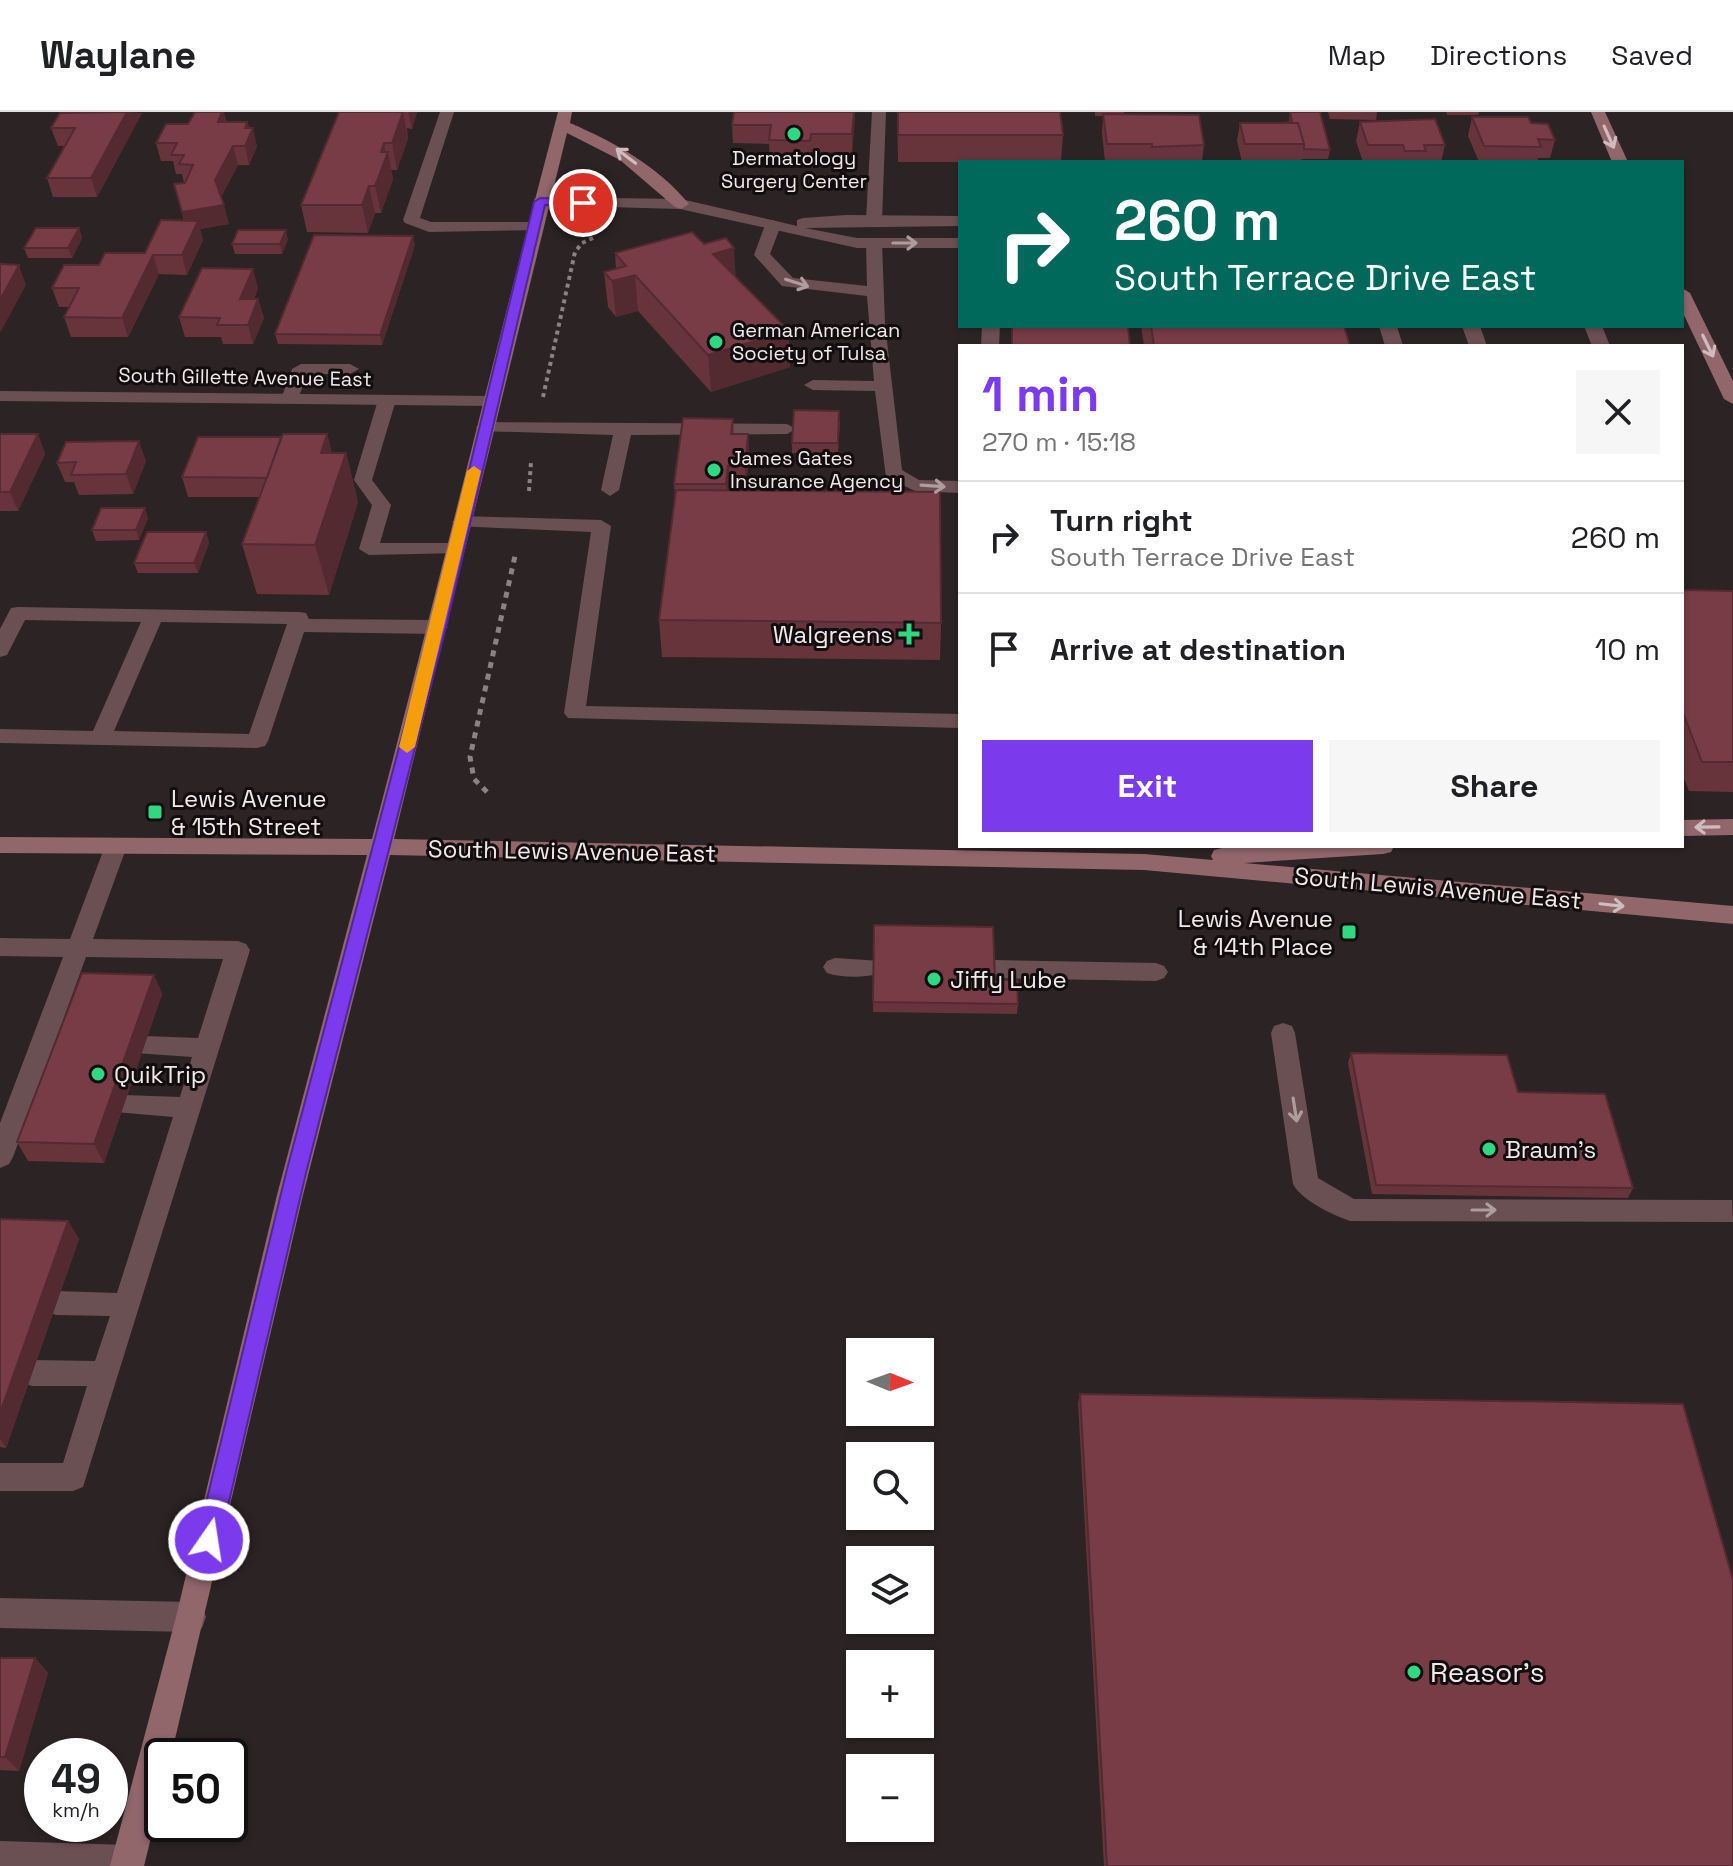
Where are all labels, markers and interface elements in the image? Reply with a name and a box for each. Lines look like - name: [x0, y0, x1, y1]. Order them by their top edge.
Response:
- text: Waylane: [40, 31, 196, 79]
- text: Map: [1328, 37, 1386, 73]
- text: Directions: [1430, 37, 1567, 73]
- text: Saved: [1611, 37, 1693, 73]
- marker: Dermatology Surgery Center: [785, 125, 803, 143]
- one-way arrow: [1602, 125, 1617, 149]
- place label: Dermatology Surgery Center: [721, 145, 867, 194]
- one-way arrow: [616, 148, 638, 165]
- pin: [549, 169, 617, 237]
- icon: arrive: [561, 181, 605, 225]
- text: 260 m: [1114, 185, 1280, 256]
- icon: right: [982, 192, 1086, 296]
- one-way arrow: [891, 235, 918, 251]
- text: South Terrace Drive East: [1114, 255, 1536, 301]
- one-way arrow: [784, 277, 809, 291]
- place label: German American Society of Tulsa: [732, 317, 900, 366]
- marker: German American Society of Tulsa: [707, 333, 725, 351]
- one-way arrow: [1701, 334, 1716, 357]
- street label: South Gillette Avenue East: [118, 362, 372, 392]
- text: 1 min: [982, 364, 1099, 425]
- button: close: [1576, 370, 1660, 454]
- text: 270 m · 15:18: [982, 425, 1136, 459]
- place label: James Gates Insurance Agency: [730, 445, 903, 494]
- marker: James Gates Insurance Agency: [705, 461, 723, 479]
- one-way arrow: [919, 479, 946, 494]
- text: Turn right: [1050, 501, 1193, 540]
- icon: right: [982, 515, 1026, 559]
- text: 260 m: [1571, 518, 1660, 557]
- text: South Terrace Drive East: [1050, 540, 1355, 574]
- place label: Walgreens: [773, 619, 893, 650]
- marker: Walgreens: [900, 625, 918, 643]
- icon: arrive: [982, 627, 1026, 671]
- text: Arrive at destination: [1050, 630, 1346, 669]
- text: 10 m: [1595, 630, 1660, 669]
- button: Exit: [982, 740, 1313, 832]
- button: Share: [1329, 740, 1660, 832]
- place label: Lewis Avenue & 15th Street: [171, 783, 326, 842]
- marker: Lewis Avenue & 15th Street: [146, 803, 164, 821]
- one-way arrow: [1695, 819, 1721, 835]
- street label: South Lewis Avenue East: [428, 833, 716, 869]
- street label: South Lewis Avenue East: [1293, 860, 1583, 916]
- one-way arrow: [1598, 898, 1625, 913]
- place label: Lewis Avenue & 14th Place: [1178, 903, 1333, 962]
- marker: Lewis Avenue & 14th Place: [1340, 923, 1358, 941]
- place label: Jiffy Lube: [950, 964, 1067, 995]
- marker: Jiffy Lube: [925, 970, 943, 988]
- place label: QuikTrip: [114, 1059, 206, 1090]
- marker: QuikTrip: [89, 1065, 107, 1083]
- one-way arrow: [1288, 1097, 1303, 1122]
- place label: Braum's: [1505, 1134, 1596, 1165]
- marker: Braum's: [1480, 1140, 1498, 1158]
- one-way arrow: [1470, 1202, 1497, 1218]
- north arrow: [846, 1338, 934, 1426]
- map controls: [846, 1338, 934, 1842]
- button: search: [846, 1442, 934, 1530]
- position arrow: [167, 1498, 251, 1582]
- button: layers: [846, 1546, 934, 1634]
- button: +: [846, 1650, 934, 1738]
- place label: Reasor's: [1430, 1654, 1545, 1690]
- marker: Reasor's: [1405, 1663, 1423, 1681]
- speed limit sign: 50: [144, 1738, 248, 1842]
- text: 49: [51, 1754, 101, 1805]
- button: −: [846, 1754, 934, 1842]
- text: km/h: [52, 1797, 100, 1823]

